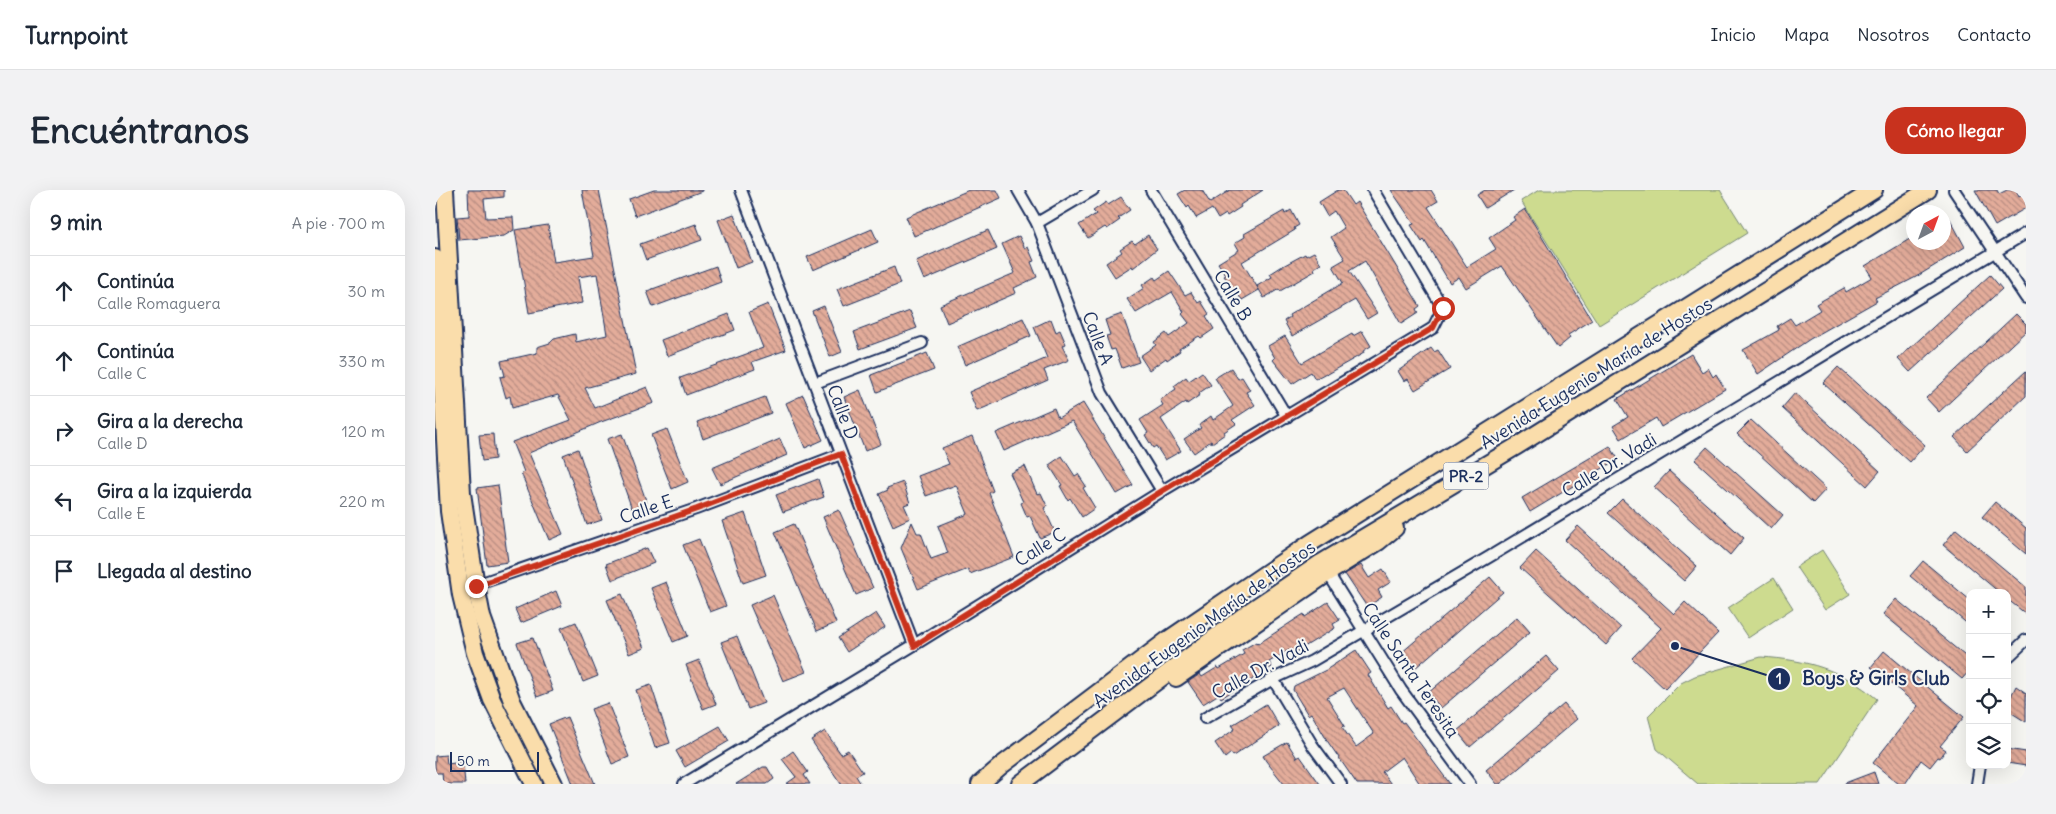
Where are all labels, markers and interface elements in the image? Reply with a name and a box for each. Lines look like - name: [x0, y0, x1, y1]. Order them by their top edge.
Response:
- text: Turnpoint: [25, 20, 128, 50]
- text: Inicio: [1710, 23, 1756, 46]
- text: Mapa: [1784, 23, 1829, 46]
- text: Nosotros: [1857, 23, 1929, 46]
- text: Contacto: [1957, 23, 2031, 46]
- button: Cómo llegar: [1885, 107, 2026, 154]
- text: Encuéntranos: [30, 108, 249, 152]
- north arrow: [1906, 205, 1951, 250]
- text: 9 min: [50, 209, 102, 236]
- text: A pie · 700 m: [292, 213, 385, 233]
- street label: Calle B: [1209, 265, 1257, 325]
- text: Continúa: [97, 269, 174, 293]
- icon: ahead: [50, 277, 78, 305]
- text: 30 m: [348, 281, 385, 301]
- street label: Avenida Eugenio María de Hostos: [1476, 292, 1716, 454]
- text: Calle Romaguera: [97, 293, 221, 313]
- route start: [1432, 297, 1455, 320]
- street label: Calle A: [1077, 308, 1119, 368]
- text: Continúa: [97, 339, 174, 363]
- icon: ahead: [50, 347, 78, 375]
- text: 330 m: [338, 351, 385, 371]
- text: Calle C: [97, 363, 147, 383]
- street label: Calle D: [822, 381, 864, 443]
- text: Gira a la derecha: [97, 409, 243, 433]
- icon: right: [50, 417, 78, 445]
- text: 120 m: [342, 421, 385, 441]
- street label: Calle Dr. Vadi: [1557, 428, 1661, 502]
- text: Calle D: [97, 433, 147, 453]
- road number: PR-2: [1443, 462, 1489, 490]
- text: Gira a la izquierda: [97, 479, 252, 503]
- icon: left: [50, 487, 78, 515]
- street label: Calle E: [616, 489, 676, 529]
- text: 220 m: [339, 491, 385, 511]
- text: Calle E: [97, 503, 146, 523]
- street label: Calle C: [1010, 522, 1070, 572]
- street label: Avenida Eugenio María de Hostos: [1088, 535, 1320, 713]
- icon: arrive: [50, 557, 78, 585]
- text: Llegada al destino: [97, 559, 252, 583]
- route end: [465, 575, 488, 598]
- map controls: [1966, 589, 2011, 769]
- button: +: [1966, 589, 2011, 634]
- street label: Calle Santa Teresita: [1357, 598, 1465, 742]
- street label: Calle Dr. Vadi: [1208, 634, 1312, 704]
- button: −: [1966, 634, 2011, 679]
- callout: Boys & Girls Club: [1767, 662, 1959, 696]
- text: Boys & Girls Club: [1802, 666, 1950, 690]
- text: 1: [1776, 669, 1782, 688]
- button: locate: [1966, 679, 2011, 724]
- button: layers: [1966, 724, 2011, 769]
- scale bar: [450, 749, 539, 772]
- text: 50 m: [457, 752, 490, 770]

